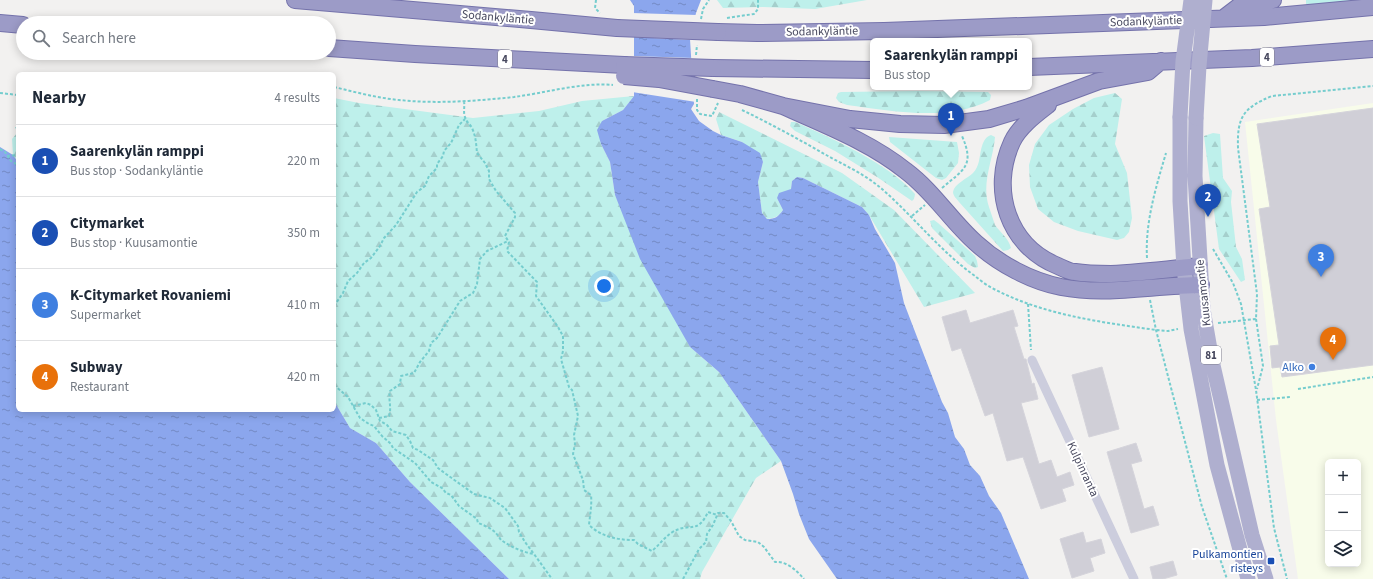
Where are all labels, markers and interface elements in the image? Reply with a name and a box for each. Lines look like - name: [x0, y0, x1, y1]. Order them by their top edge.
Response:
- street label: Sodankyläntie: [461, 6, 535, 29]
- street label: Sodankyläntie: [1110, 12, 1183, 31]
- search box: [16, 16, 336, 60]
- street label: Sodankyläntie: [786, 22, 858, 41]
- icon: search: [30, 27, 52, 49]
- text: Search here: [62, 28, 136, 49]
- popup: [870, 38, 1032, 90]
- text: Saarenkylän ramppi: [884, 45, 1018, 66]
- road number: 4: [1260, 48, 1274, 66]
- road number: 4: [498, 50, 512, 68]
- text: Bus stop: [884, 66, 931, 84]
- text: Nearby: [32, 86, 86, 110]
- text: 4 results: [275, 89, 320, 107]
- pin: 1: [938, 103, 964, 136]
- text: Saarenkylän ramppi: [70, 141, 204, 162]
- text: 1: [42, 152, 48, 170]
- text: 220 m: [287, 152, 320, 170]
- text: Bus stop · Sodankyläntie: [70, 162, 203, 180]
- pin: 2: [1195, 184, 1221, 217]
- text: Citymarket: [70, 213, 144, 234]
- text: 2: [42, 224, 48, 242]
- text: 350 m: [287, 224, 320, 242]
- text: Bus stop · Kuusamontie: [70, 234, 197, 252]
- pin: 3: [1308, 244, 1334, 277]
- street label: Kuusamontie: [1192, 259, 1215, 327]
- your location: [594, 276, 614, 296]
- text: K-Citymarket Rovaniemi: [70, 285, 231, 306]
- text: 3: [42, 296, 48, 314]
- text: 410 m: [287, 296, 320, 314]
- text: Supermarket: [70, 306, 141, 324]
- pin: 4: [1320, 327, 1346, 360]
- road number: 81: [1201, 346, 1221, 364]
- text: Subway: [70, 357, 123, 378]
- place label: Alko: [1282, 359, 1304, 376]
- marker: Alko: [1307, 362, 1317, 372]
- text: 4: [42, 368, 48, 386]
- text: 420 m: [287, 368, 320, 386]
- text: Restaurant: [70, 378, 129, 396]
- street label: Kulpinranta: [1062, 439, 1103, 499]
- map controls: [1325, 459, 1361, 567]
- button: +: [1325, 459, 1361, 495]
- button: −: [1325, 495, 1361, 531]
- button: layers: [1325, 531, 1361, 567]
- place label: Pulkamontien risteys: [1192, 546, 1263, 577]
- marker: Pulkamontien risteys: [1266, 556, 1276, 566]

